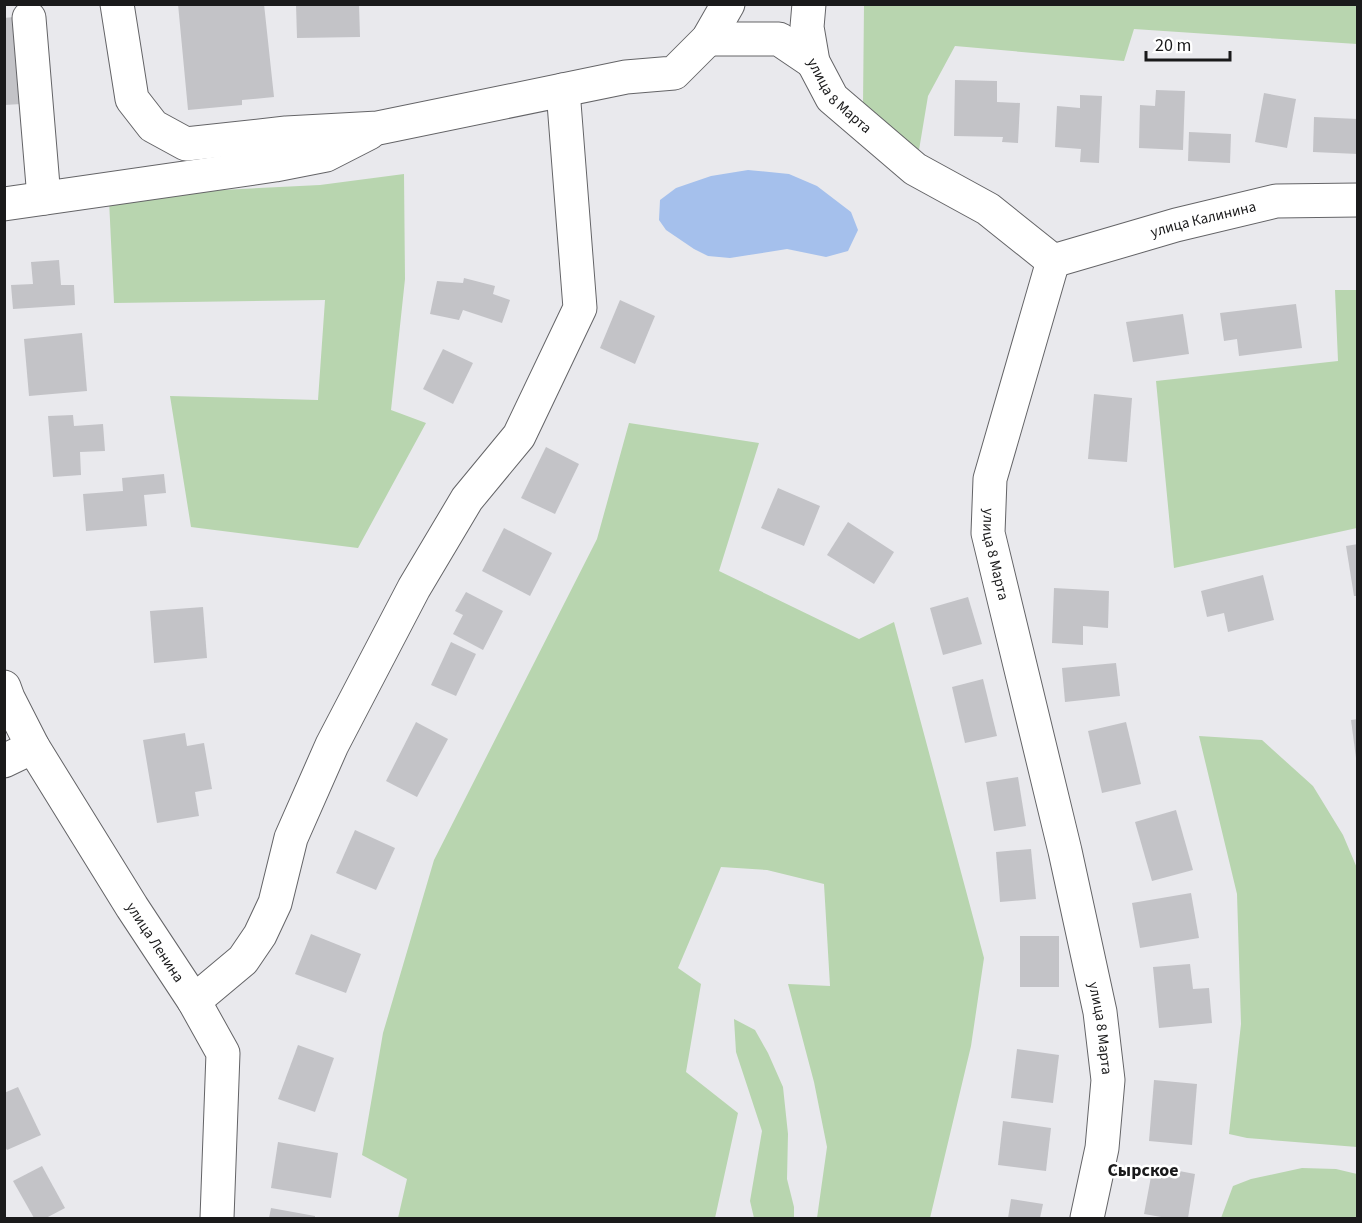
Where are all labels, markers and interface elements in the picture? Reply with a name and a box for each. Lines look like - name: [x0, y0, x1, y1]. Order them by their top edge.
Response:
- scale bar: [1146, 24, 1230, 62]
- text: 20 m: [1155, 33, 1191, 58]
- street label: улица 8 Марта: [802, 54, 876, 139]
- street label: улица Калинина: [1148, 196, 1258, 243]
- street label: улица 8 Марта: [977, 508, 1014, 602]
- street label: улица Ленина: [121, 898, 189, 987]
- street label: улица 8 Марта: [1083, 980, 1117, 1076]
- district label: Сырское: [1107, 1158, 1179, 1183]

